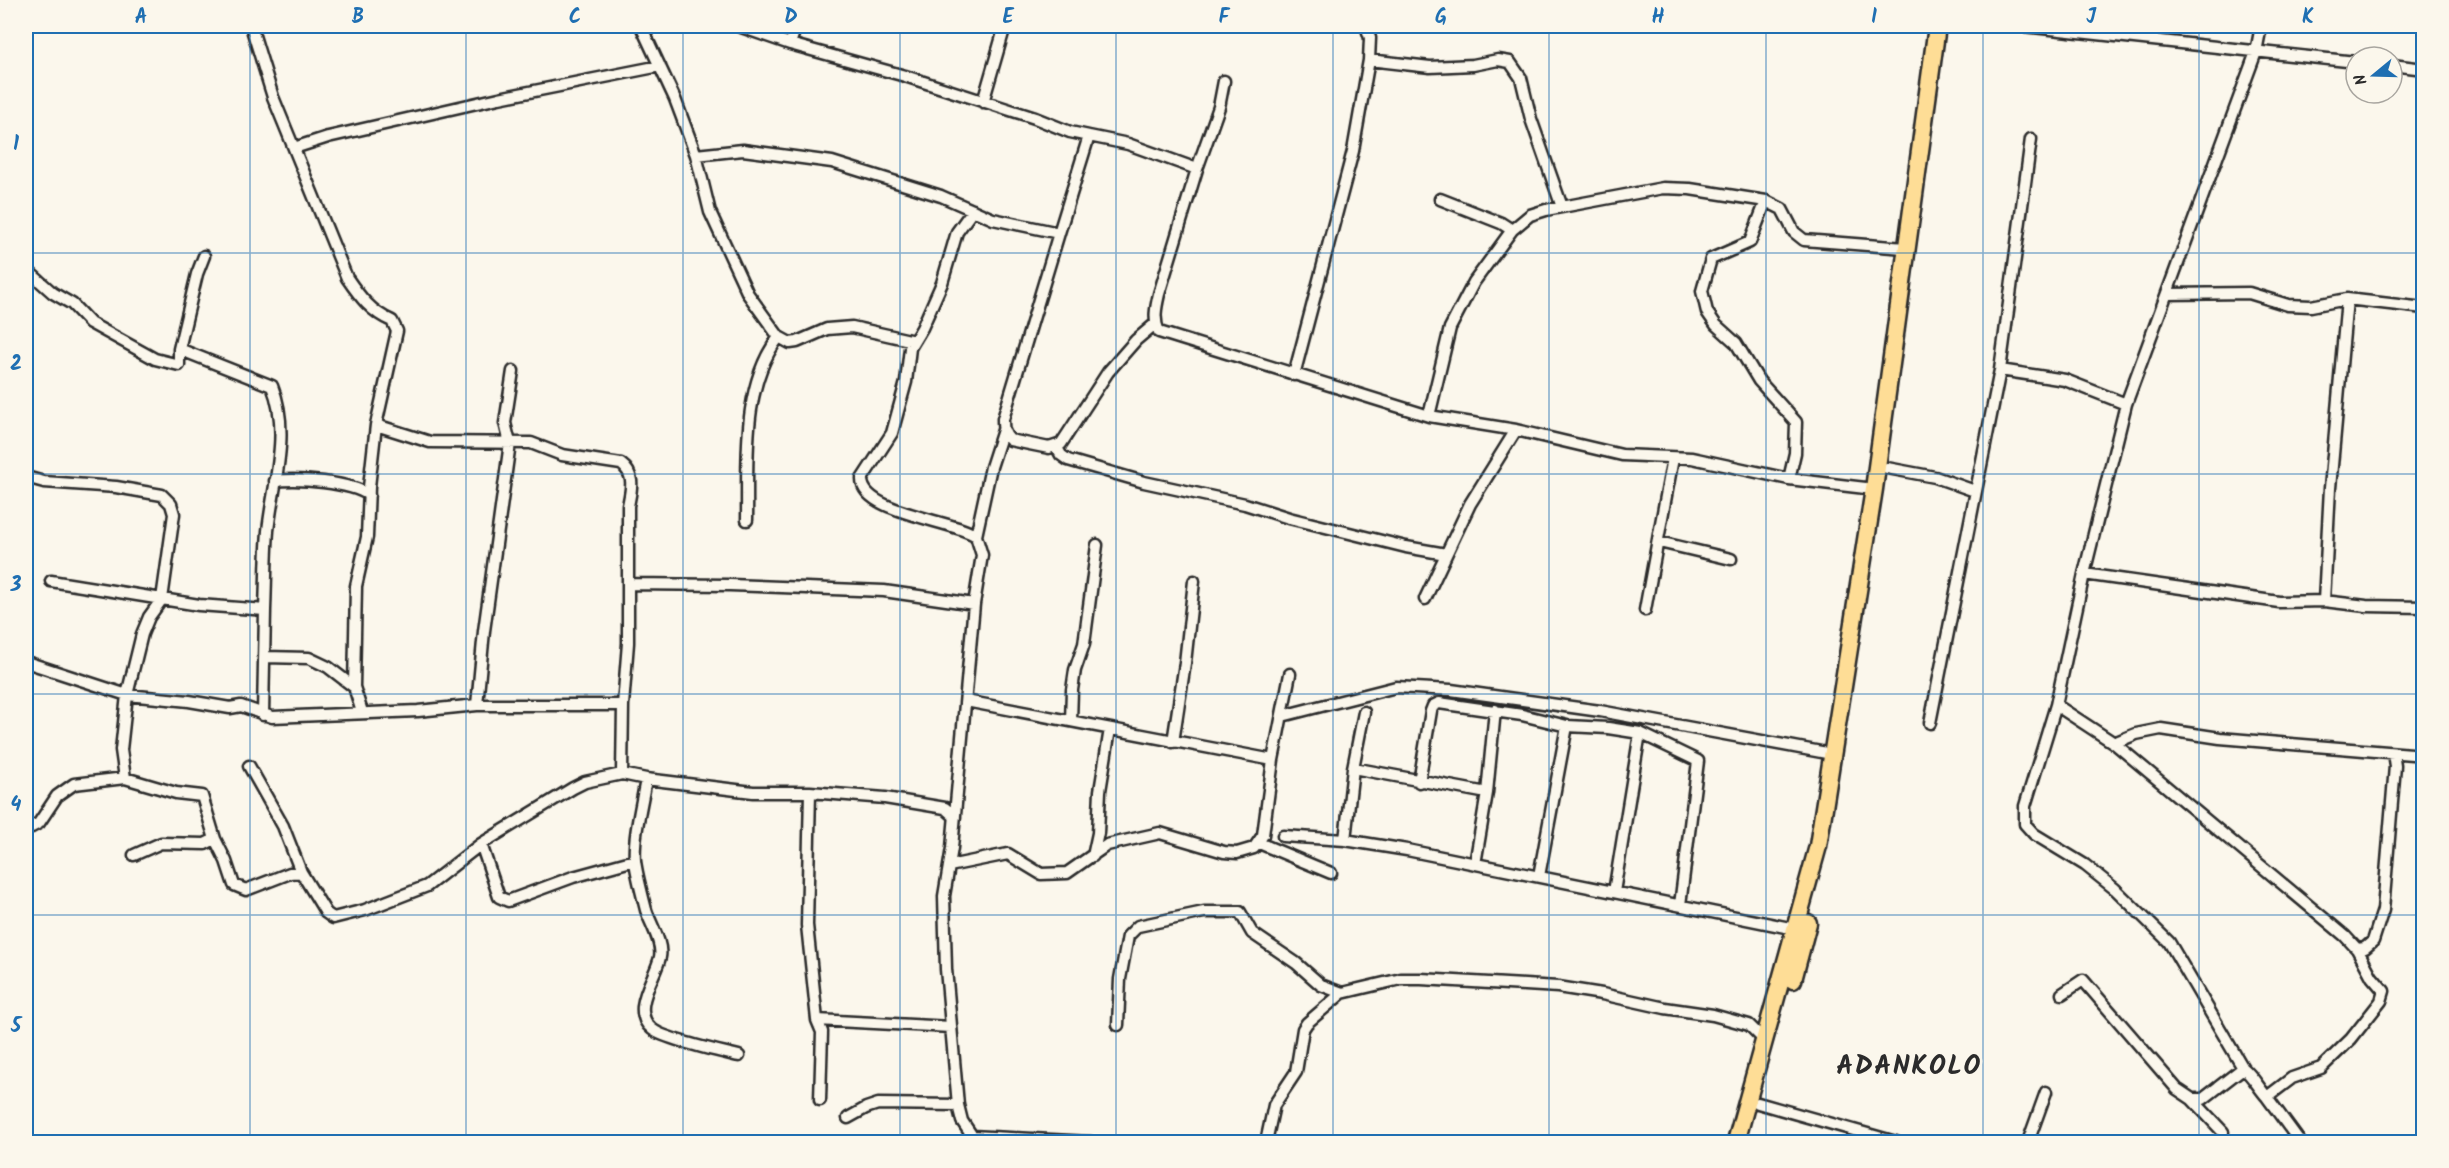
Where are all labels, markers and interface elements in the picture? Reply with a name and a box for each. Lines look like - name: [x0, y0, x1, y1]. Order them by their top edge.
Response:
- text: A: [135, 2, 147, 34]
- text: B: [352, 2, 364, 34]
- text: C: [569, 2, 581, 34]
- text: D: [784, 2, 798, 34]
- text: E: [1002, 2, 1014, 34]
- text: F: [1219, 2, 1231, 34]
- text: G: [1435, 2, 1447, 34]
- text: H: [1651, 2, 1665, 34]
- text: I: [1871, 2, 1877, 34]
- text: J: [2086, 2, 2097, 34]
- text: K: [2302, 2, 2314, 34]
- north arrow: [2344, 45, 2404, 105]
- text: N: [2348, 71, 2375, 88]
- text: 1: [13, 129, 19, 161]
- text: 2: [10, 349, 22, 381]
- text: 3: [10, 570, 22, 602]
- text: 4: [11, 790, 22, 822]
- text: 5: [10, 1011, 23, 1043]
- district label: ADANKOLO: [1836, 1045, 1982, 1088]

